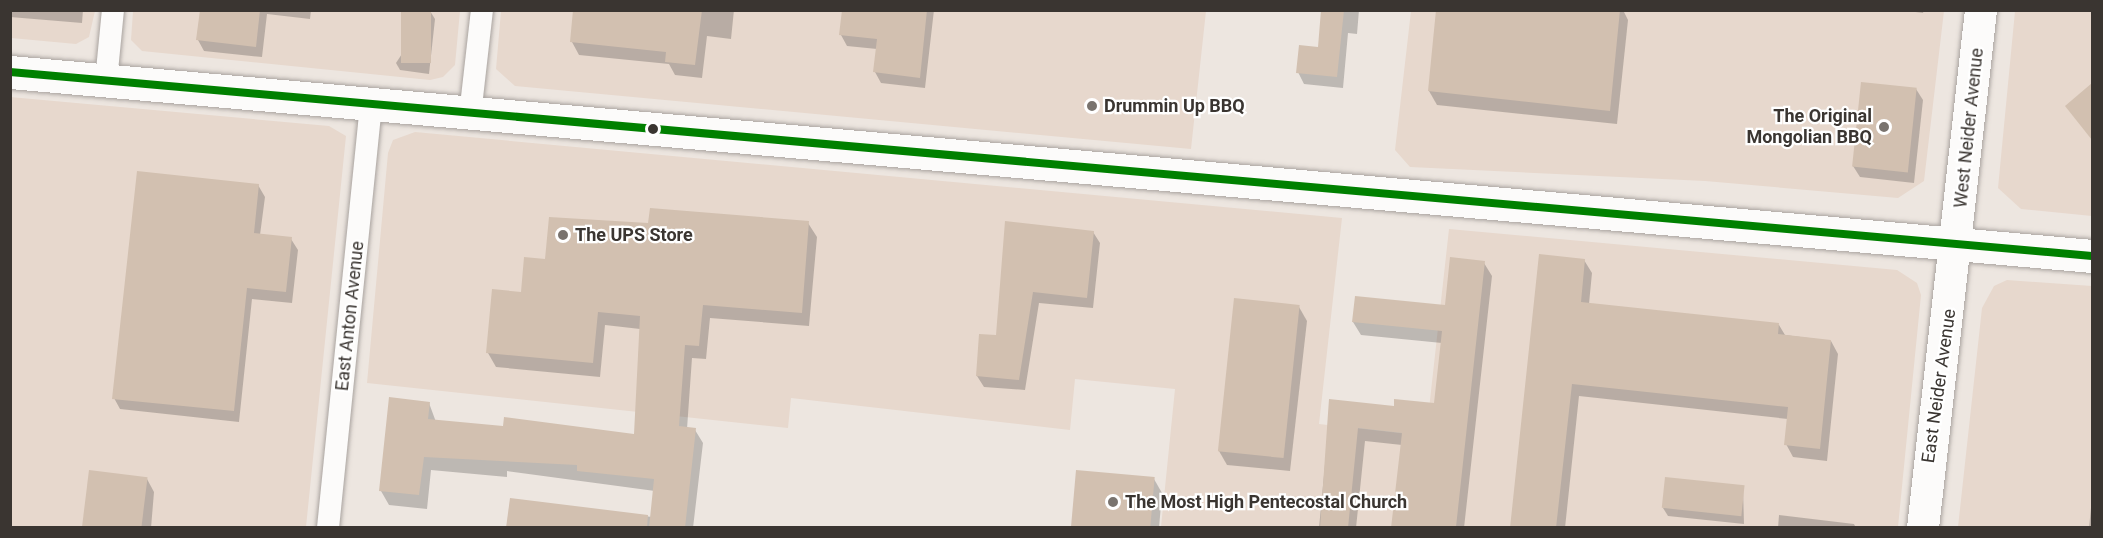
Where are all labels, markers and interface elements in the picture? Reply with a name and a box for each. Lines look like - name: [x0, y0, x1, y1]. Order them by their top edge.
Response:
- street label: West Neider Avenue: [1950, 47, 1988, 209]
- place label: Drummin Up BBQ: [1104, 95, 1245, 117]
- marker: Drummin Up BBQ: [1085, 99, 1099, 113]
- place label: The Original Mongolian BBQ: [1746, 106, 1872, 148]
- marker: The Original Mongolian BBQ: [1877, 120, 1891, 134]
- unlabelled marker: [647, 123, 659, 135]
- place label: The UPS Store: [575, 224, 693, 246]
- marker: The UPS Store: [556, 228, 570, 242]
- street label: East Anton Avenue: [331, 240, 369, 392]
- street label: East Neider Avenue: [1917, 307, 1961, 465]
- place label: The Most High Pentecostal Church: [1125, 491, 1407, 513]
- marker: The Most High Pentecostal Church: [1106, 495, 1120, 509]

